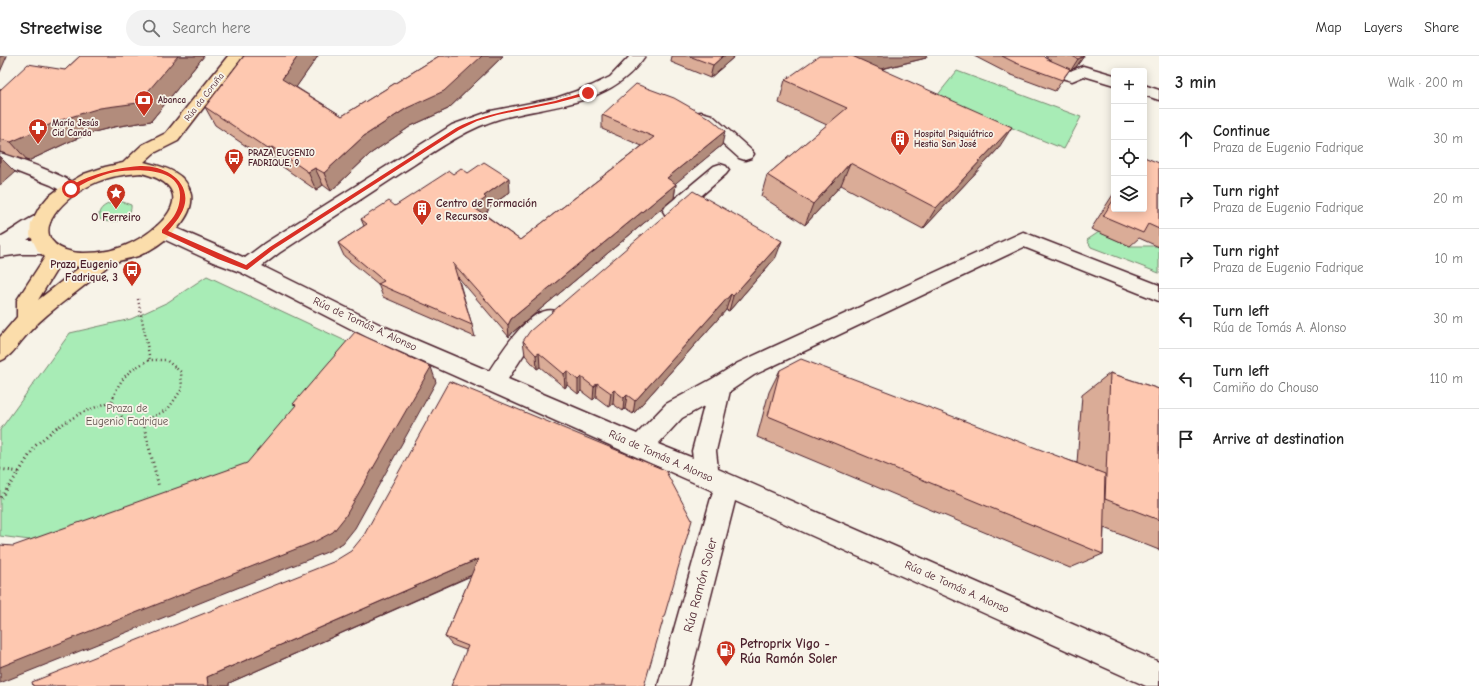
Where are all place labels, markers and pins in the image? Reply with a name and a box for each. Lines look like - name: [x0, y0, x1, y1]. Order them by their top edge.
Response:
- bank icon: Abanca: [133, 89, 155, 117]
- place label: Abanca: [158, 95, 186, 105]
- pharmacy icon: María Jesús Cid Canda: [27, 117, 49, 145]
- place label: María Jesús Cid Canda: [52, 118, 99, 138]
- building icon: Hospital Psiquiátrico Hestia San José: [889, 128, 911, 156]
- place label: Hospital Psiquiátrico Hestia San José: [914, 129, 993, 149]
- bus stop icon: PRAZA EUGENIO FADRIQUE, 9: [223, 147, 245, 175]
- place label: PRAZA EUGENIO FADRIQUE, 9: [248, 148, 315, 168]
- place icon: O Ferreiro: [105, 182, 127, 210]
- place label: Centro de Formación e Recursos: [436, 197, 537, 223]
- building icon: Centro de Formación e Recursos: [411, 198, 433, 226]
- place label: O Ferreiro: [91, 211, 141, 224]
- place label: Praza Eugenio Fadrique, 3: [50, 258, 118, 284]
- bus stop icon: Praza Eugenio Fadrique, 3: [121, 259, 143, 287]
- place label: Petroprix Vigo - Rúa Ramón Soler: [740, 636, 838, 666]
- fuel station icon: Petroprix Vigo - Rúa Ramón Soler: [715, 639, 737, 667]

